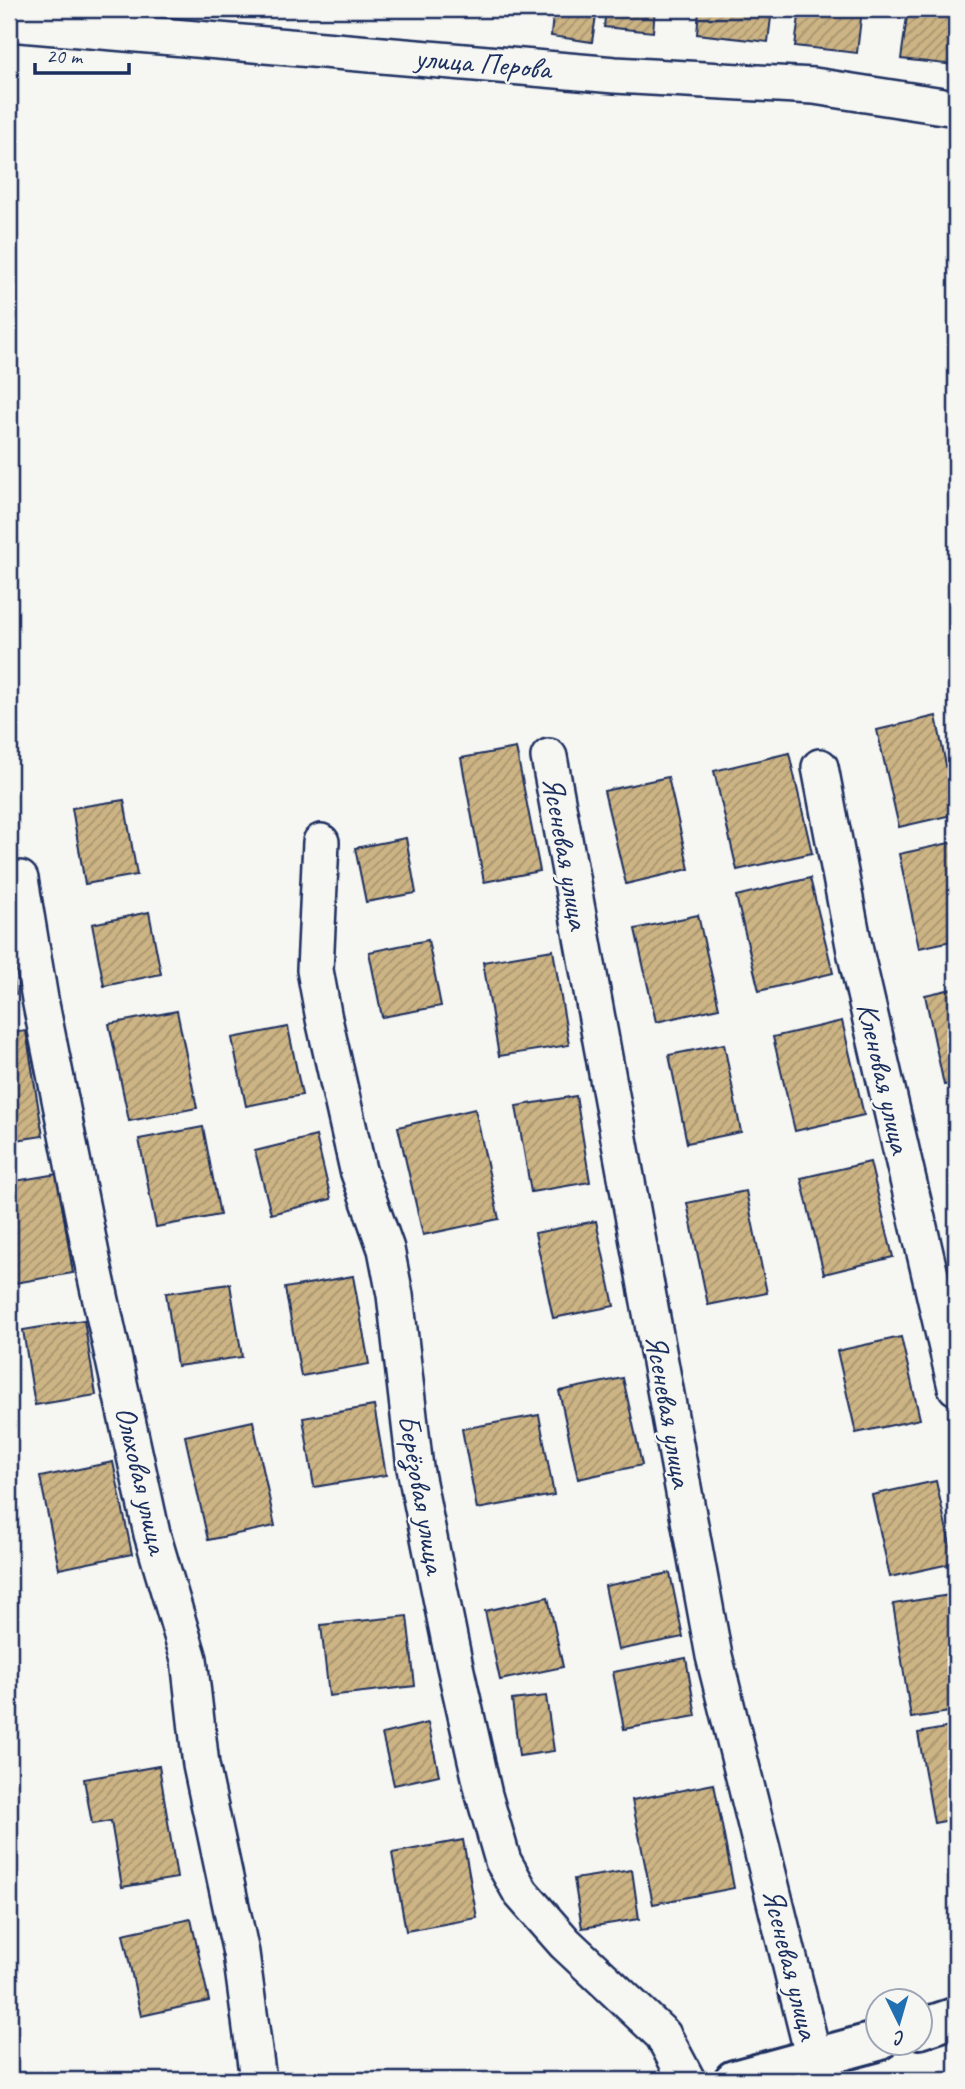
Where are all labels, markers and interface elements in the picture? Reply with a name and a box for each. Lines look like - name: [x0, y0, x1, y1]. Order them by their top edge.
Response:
- scale bar: [35, 32, 130, 76]
- street label: улица Перова: [412, 38, 555, 88]
- text: 20 m: [46, 43, 84, 69]
- street label: Ясеневая улица: [534, 774, 598, 934]
- street label: Кленовая улица: [848, 999, 920, 1159]
- street label: Ясеневая улица: [637, 1332, 701, 1492]
- street label: Ольховая улица: [107, 1403, 178, 1560]
- street label: Берёзовая улица: [389, 1412, 455, 1579]
- street label: Ясеневая улица: [754, 1885, 829, 2045]
- north arrow: [864, 1988, 934, 2058]
- text: С: [892, 2026, 906, 2051]

